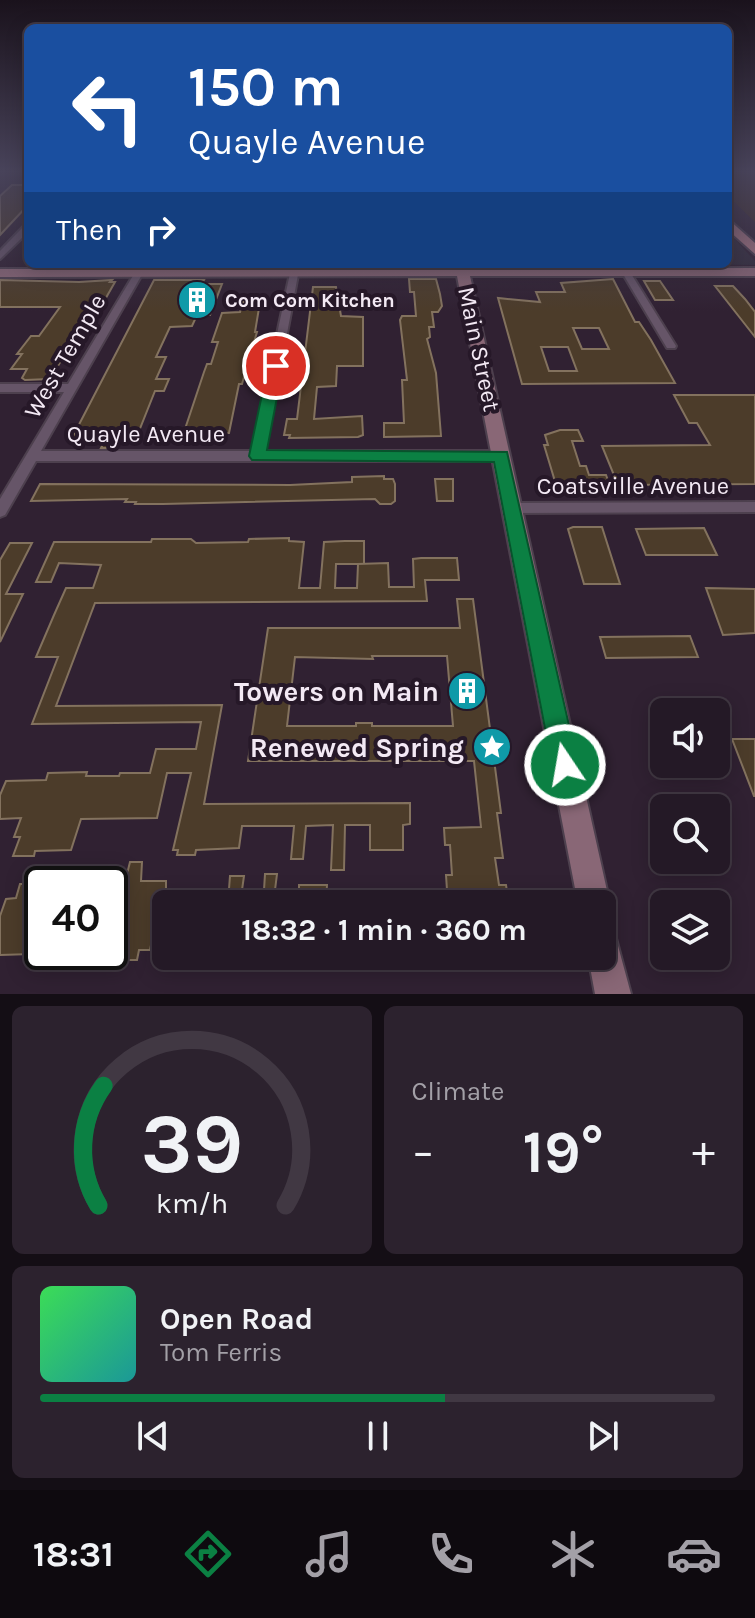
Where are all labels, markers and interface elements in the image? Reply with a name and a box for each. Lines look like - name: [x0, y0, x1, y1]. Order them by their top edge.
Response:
- text: 150 m: [188, 54, 343, 119]
- icon: left: [56, 56, 160, 160]
- text: Quayle Avenue: [188, 121, 425, 163]
- icon: right: [139, 208, 183, 252]
- text: Then: [56, 212, 123, 248]
- building icon: Com Com Kitchen: [176, 279, 218, 321]
- street label: Main Street: [452, 284, 506, 414]
- street label: West Temple: [18, 289, 112, 423]
- place label: Com Com Kitchen: [225, 289, 395, 312]
- pin: [242, 332, 310, 400]
- icon: arrive: [254, 344, 298, 388]
- street label: Quayle Avenue: [67, 420, 225, 448]
- street label: Coatsville Avenue: [537, 472, 729, 500]
- building icon: Towers on Main: [446, 670, 488, 712]
- place label: Towers on Main: [234, 675, 439, 708]
- map controls: [650, 698, 730, 970]
- button: sound: [650, 698, 730, 778]
- position arrow: [523, 723, 607, 807]
- place icon: Renewed Spring: [471, 726, 513, 768]
- place label: Renewed Spring: [250, 731, 464, 764]
- button: search: [650, 794, 730, 874]
- speed limit sign: 40: [24, 866, 128, 970]
- button: layers: [650, 890, 730, 970]
- text: 18:32 · 1 min · 360 m: [241, 912, 527, 948]
- text: Climate: [412, 1076, 504, 1107]
- text: 39: [141, 1096, 243, 1193]
- text: 19°: [523, 1117, 604, 1187]
- text: −: [412, 1126, 435, 1177]
- text: +: [692, 1126, 715, 1177]
- text: km/h: [156, 1187, 228, 1220]
- text: Open Road: [160, 1301, 313, 1337]
- text: Tom Ferris: [160, 1337, 282, 1368]
- icon: previous: [131, 1414, 175, 1458]
- icon: pause: [356, 1414, 400, 1458]
- icon: next: [581, 1414, 625, 1458]
- icon: directions: [180, 1526, 236, 1582]
- icon: music: [301, 1526, 357, 1582]
- icon: phone: [423, 1526, 479, 1582]
- icon: climate: [545, 1526, 601, 1582]
- icon: car: [666, 1526, 722, 1582]
- text: 18:31: [33, 1533, 114, 1575]

